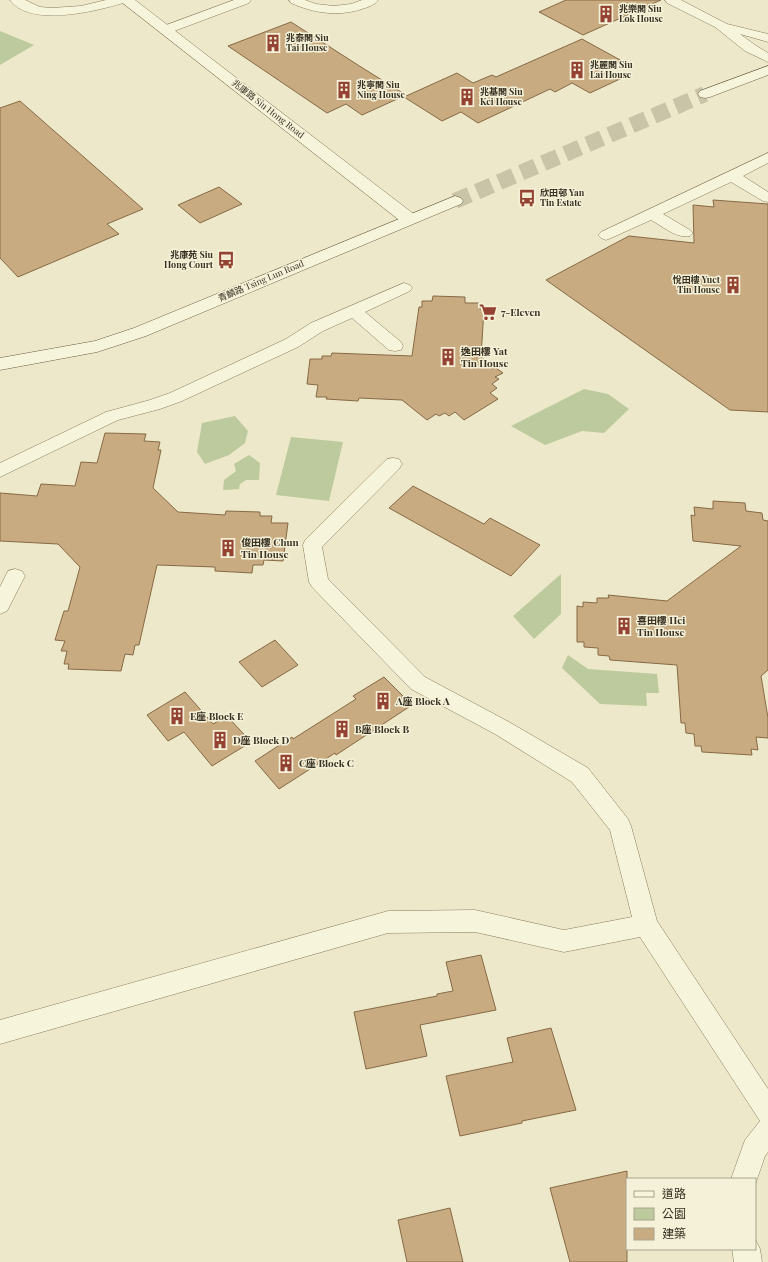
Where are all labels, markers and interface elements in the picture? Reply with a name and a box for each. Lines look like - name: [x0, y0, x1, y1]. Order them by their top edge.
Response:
- place label: 兆樂閣 Siu Lok House: [619, 2, 664, 24]
- building icon: 兆樂閣 Siu Lok House: [596, 4, 616, 24]
- place label: 兆泰閣 Siu Tai House: [286, 31, 329, 53]
- building icon: 兆泰閣 Siu Tai House: [263, 33, 283, 53]
- place label: 兆麗閣 Siu Lai House: [590, 58, 633, 80]
- building icon: 兆麗閣 Siu Lai House: [567, 60, 587, 80]
- street label: 兆康路 Siu Hong Road: [230, 76, 308, 141]
- place label: 兆寧閣 Siu Ning House: [357, 78, 406, 100]
- building icon: 兆寧閣 Siu Ning House: [334, 80, 354, 100]
- place label: 兆基閣 Siu Kei House: [480, 85, 523, 107]
- building icon: 兆基閣 Siu Kei House: [457, 87, 477, 107]
- place label: 欣田邨 Yan Tin Estate: [540, 186, 585, 208]
- bus stop icon: 欣田邨 Yan Tin Estate: [517, 188, 537, 208]
- place label: 兆康苑 Siu Hong Court: [164, 248, 214, 270]
- bus stop icon: 兆康苑 Siu Hong Court: [216, 250, 236, 270]
- street label: 青麟路 Tsing Lun Road: [216, 256, 306, 304]
- place label: 悅田樓 Yuet Tin House: [672, 273, 721, 295]
- building icon: 悅田樓 Yuet Tin House: [723, 275, 743, 295]
- supermarket icon: 7-Eleven: [478, 302, 498, 322]
- place label: 7-Eleven: [501, 305, 541, 319]
- place label: 逸田樓 Yat Tin House: [460, 344, 508, 370]
- building icon: 逸田樓 Yat Tin House: [438, 347, 458, 367]
- place label: 俊田樓 Chun Tin House: [241, 535, 300, 561]
- building icon: 俊田樓 Chun Tin House: [218, 538, 238, 558]
- place label: 喜田樓 Hei Tin House: [637, 613, 685, 639]
- building icon: 喜田樓 Hei Tin House: [614, 616, 634, 636]
- building icon: A座 Block A: [373, 691, 393, 711]
- place label: A座 Block A: [395, 694, 450, 708]
- building icon: E座 Block E: [167, 706, 187, 726]
- place label: E座 Block E: [190, 709, 243, 723]
- building icon: B座 Block B: [332, 719, 352, 739]
- place label: B座 Block B: [355, 722, 409, 736]
- building icon: D座 Block D: [210, 730, 230, 750]
- place label: D座 Block D: [233, 733, 289, 747]
- building icon: C座 Block C: [276, 753, 296, 773]
- place label: C座 Block C: [299, 756, 354, 770]
- legend: [626, 1178, 756, 1250]
- text: 道路: [662, 1185, 686, 1201]
- text: 公園: [662, 1205, 686, 1221]
- text: 建築: [662, 1225, 686, 1241]

